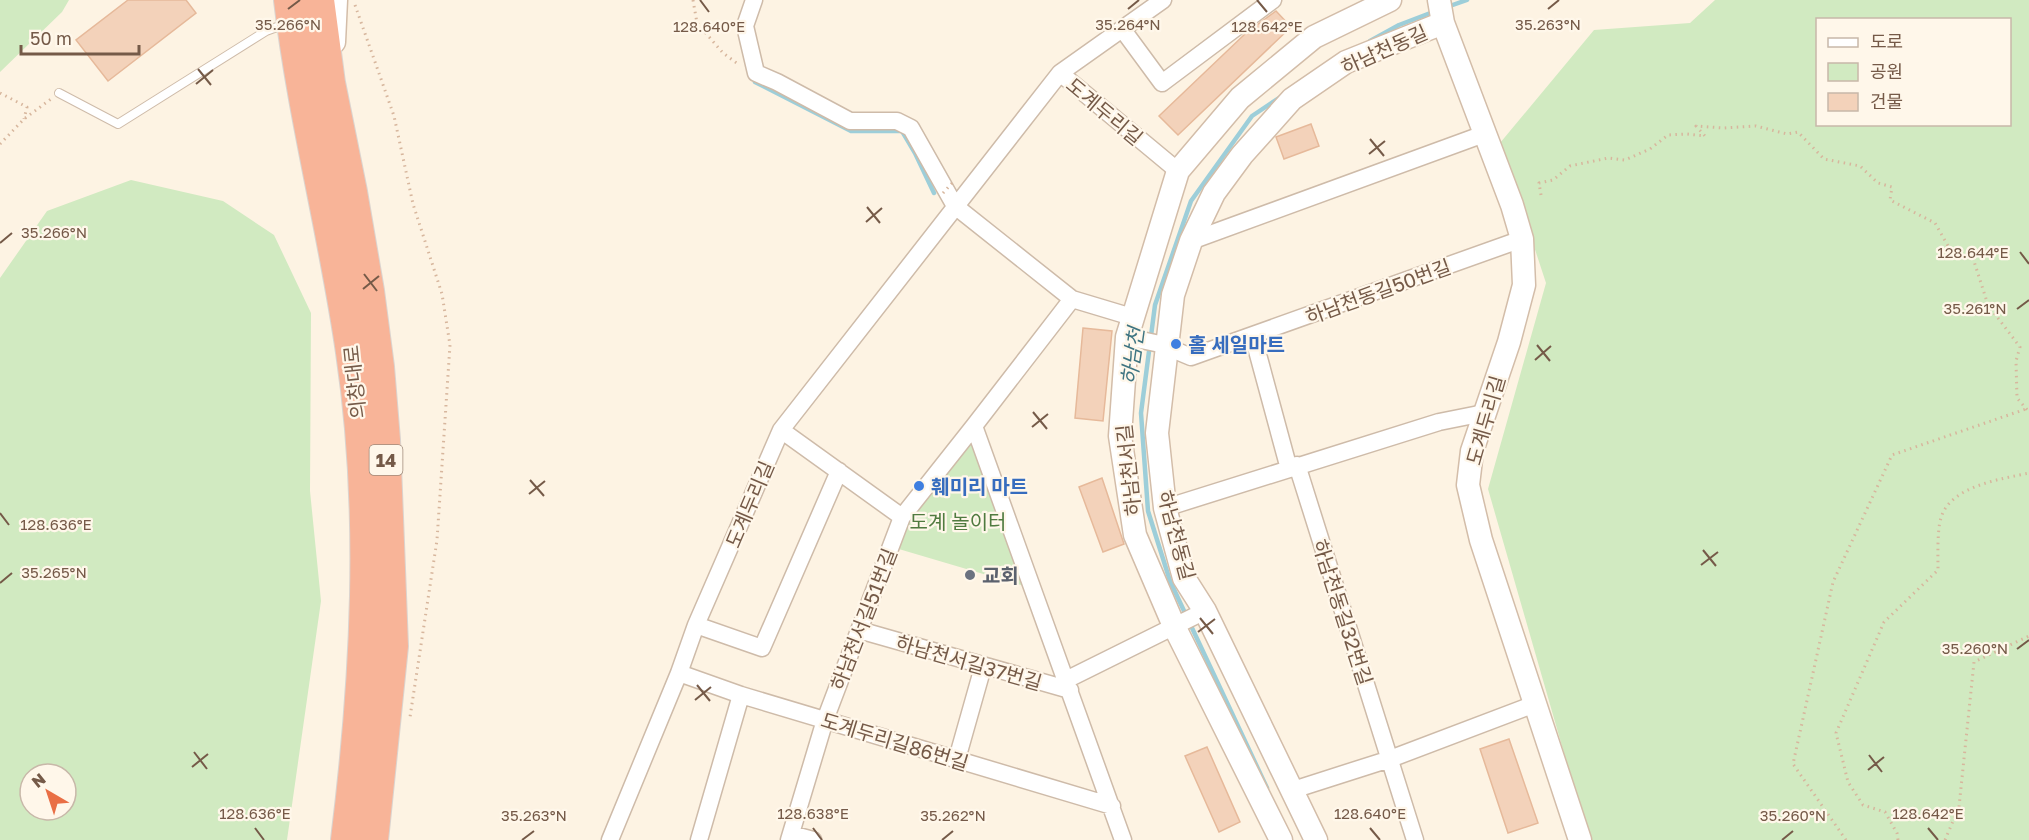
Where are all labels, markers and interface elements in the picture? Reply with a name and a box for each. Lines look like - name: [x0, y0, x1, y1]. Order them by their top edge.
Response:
- text: 35.266°N: [255, 15, 321, 33]
- text: 35.264°N: [1095, 15, 1161, 33]
- text: 35.263°N: [1515, 15, 1581, 33]
- text: 128.640°E: [673, 17, 745, 35]
- text: 128.642°E: [1231, 17, 1303, 35]
- scale bar: [21, 18, 140, 56]
- legend: [1816, 18, 2011, 126]
- street label: 하남천동길: [1337, 19, 1431, 79]
- text: 50 m: [30, 27, 72, 49]
- text: 도로: [1870, 30, 1903, 52]
- text: 공원: [1870, 60, 1903, 82]
- street label: 도계두리길: [1062, 72, 1148, 150]
- text: 건물: [1870, 90, 1903, 112]
- text: 35.266°N: [21, 223, 87, 241]
- text: 128.644°E: [1937, 243, 2009, 261]
- street label: 하남천동길50번길: [1302, 254, 1454, 328]
- text: 35.261°N: [1943, 299, 2007, 317]
- water label: 하남천: [1115, 323, 1149, 387]
- place label: 홀 세일마트: [1188, 332, 1285, 356]
- marker: 홀 세일마트: [1169, 337, 1183, 351]
- street label: 의창대로: [338, 344, 370, 420]
- street label: 도계두리길: [1461, 372, 1509, 468]
- street label: 하남천서길: [1111, 423, 1145, 517]
- road number: 14: [370, 445, 402, 475]
- street label: 도계두리길: [720, 457, 778, 551]
- place label: 훼미리 마트: [931, 474, 1028, 498]
- marker: 훼미리 마트: [912, 479, 926, 493]
- street label: 하남천동길: [1154, 487, 1200, 583]
- park label: 도계 놀이터: [910, 509, 1007, 533]
- text: 128.636°E: [20, 515, 92, 533]
- street label: 하남천동길32번길: [1308, 536, 1378, 688]
- street label: 하남천서길51번길: [825, 545, 901, 693]
- text: 35.265°N: [21, 563, 87, 581]
- place label: 교회: [982, 563, 1019, 587]
- marker: 교회: [963, 568, 977, 582]
- street label: 하남천서길37번길: [893, 630, 1045, 694]
- text: 35.260°N: [1942, 639, 2008, 657]
- street label: 도계두리길86번길: [818, 707, 972, 775]
- north arrow: [18, 762, 78, 822]
- text: N: [28, 769, 50, 792]
- text: 128.636°E: [219, 804, 291, 822]
- text: 128.638°E: [777, 804, 849, 822]
- text: 128.640°E: [1334, 804, 1406, 822]
- text: 128.642°E: [1892, 804, 1964, 822]
- text: 35.263°N: [501, 806, 567, 824]
- text: 35.262°N: [920, 806, 986, 824]
- text: 35.260°N: [1760, 806, 1826, 824]

